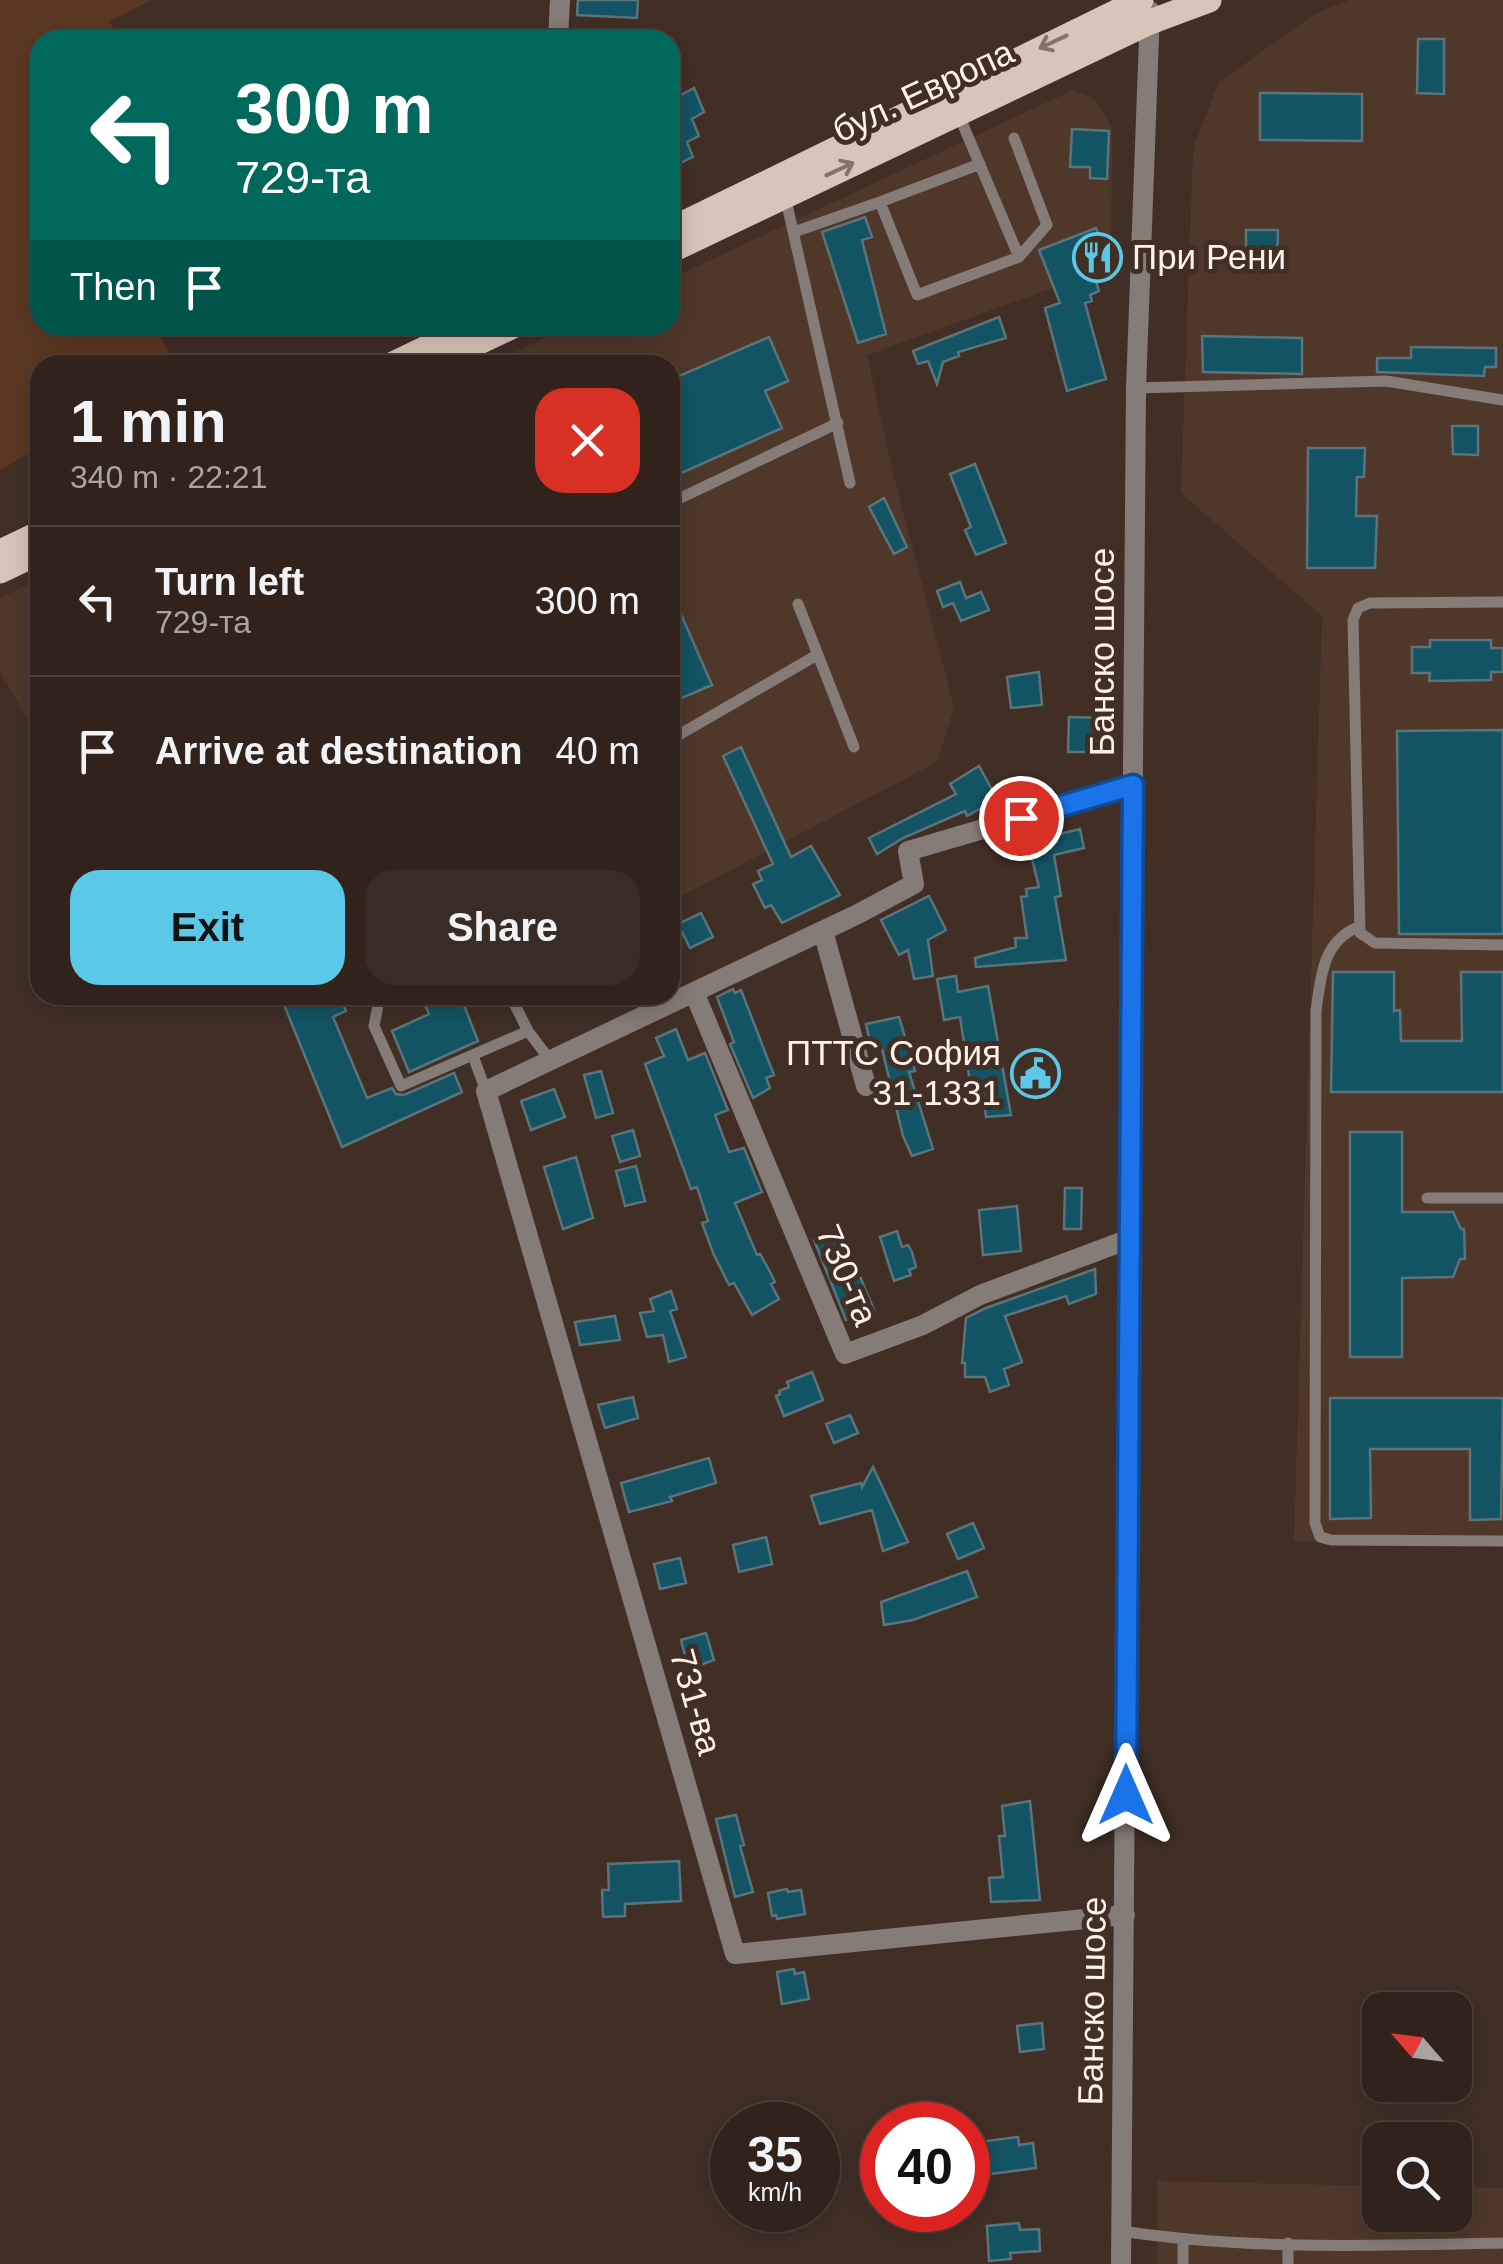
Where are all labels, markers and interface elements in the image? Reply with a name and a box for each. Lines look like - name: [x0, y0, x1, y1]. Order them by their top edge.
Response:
- street label: бул. Европа: [826, 31, 1020, 149]
- one-way arrow: [1039, 34, 1069, 53]
- icon: left: [70, 70, 200, 200]
- text: 300 m: [235, 70, 433, 148]
- text: 729-та: [235, 152, 370, 203]
- one-way arrow: [824, 159, 854, 178]
- restaurant icon: При Рени: [1071, 231, 1123, 283]
- place label: При Рени: [1132, 237, 1286, 276]
- icon: arrive: [177, 260, 232, 315]
- text: Then: [70, 266, 157, 308]
- text: 1 min: [70, 388, 227, 455]
- button: close: [535, 388, 640, 493]
- text: 340 m · 22:21: [70, 459, 267, 495]
- street label: Банско шосе: [1082, 548, 1121, 756]
- text: Turn left: [155, 561, 304, 603]
- icon: left: [70, 574, 125, 629]
- text: 300 m: [534, 580, 640, 622]
- text: 729-та: [155, 604, 251, 640]
- icon: arrive: [70, 724, 125, 779]
- text: Arrive at destination: [155, 730, 522, 772]
- text: 40 m: [556, 730, 640, 772]
- pin: [979, 776, 1064, 861]
- icon: arrive: [994, 791, 1049, 846]
- button: Exit: [70, 870, 345, 985]
- button: Share: [365, 870, 640, 985]
- place label: ПТТС София 31-1331: [786, 1033, 1001, 1112]
- public building icon: ПТТС София 31-1331: [1010, 1047, 1062, 1099]
- street label: 730-та: [809, 1219, 886, 1331]
- street label: 731-ва: [663, 1645, 730, 1760]
- position arrow: [1074, 1743, 1178, 1847]
- street label: Банско шосе: [1070, 1896, 1113, 2106]
- north arrow: [1362, 1992, 1472, 2102]
- map controls: [1362, 1992, 1472, 2232]
- speed limit sign: 40: [860, 2102, 990, 2232]
- button: search: [1362, 2122, 1472, 2232]
- text: 35: [747, 2127, 803, 2183]
- text: km/h: [748, 2178, 802, 2206]

